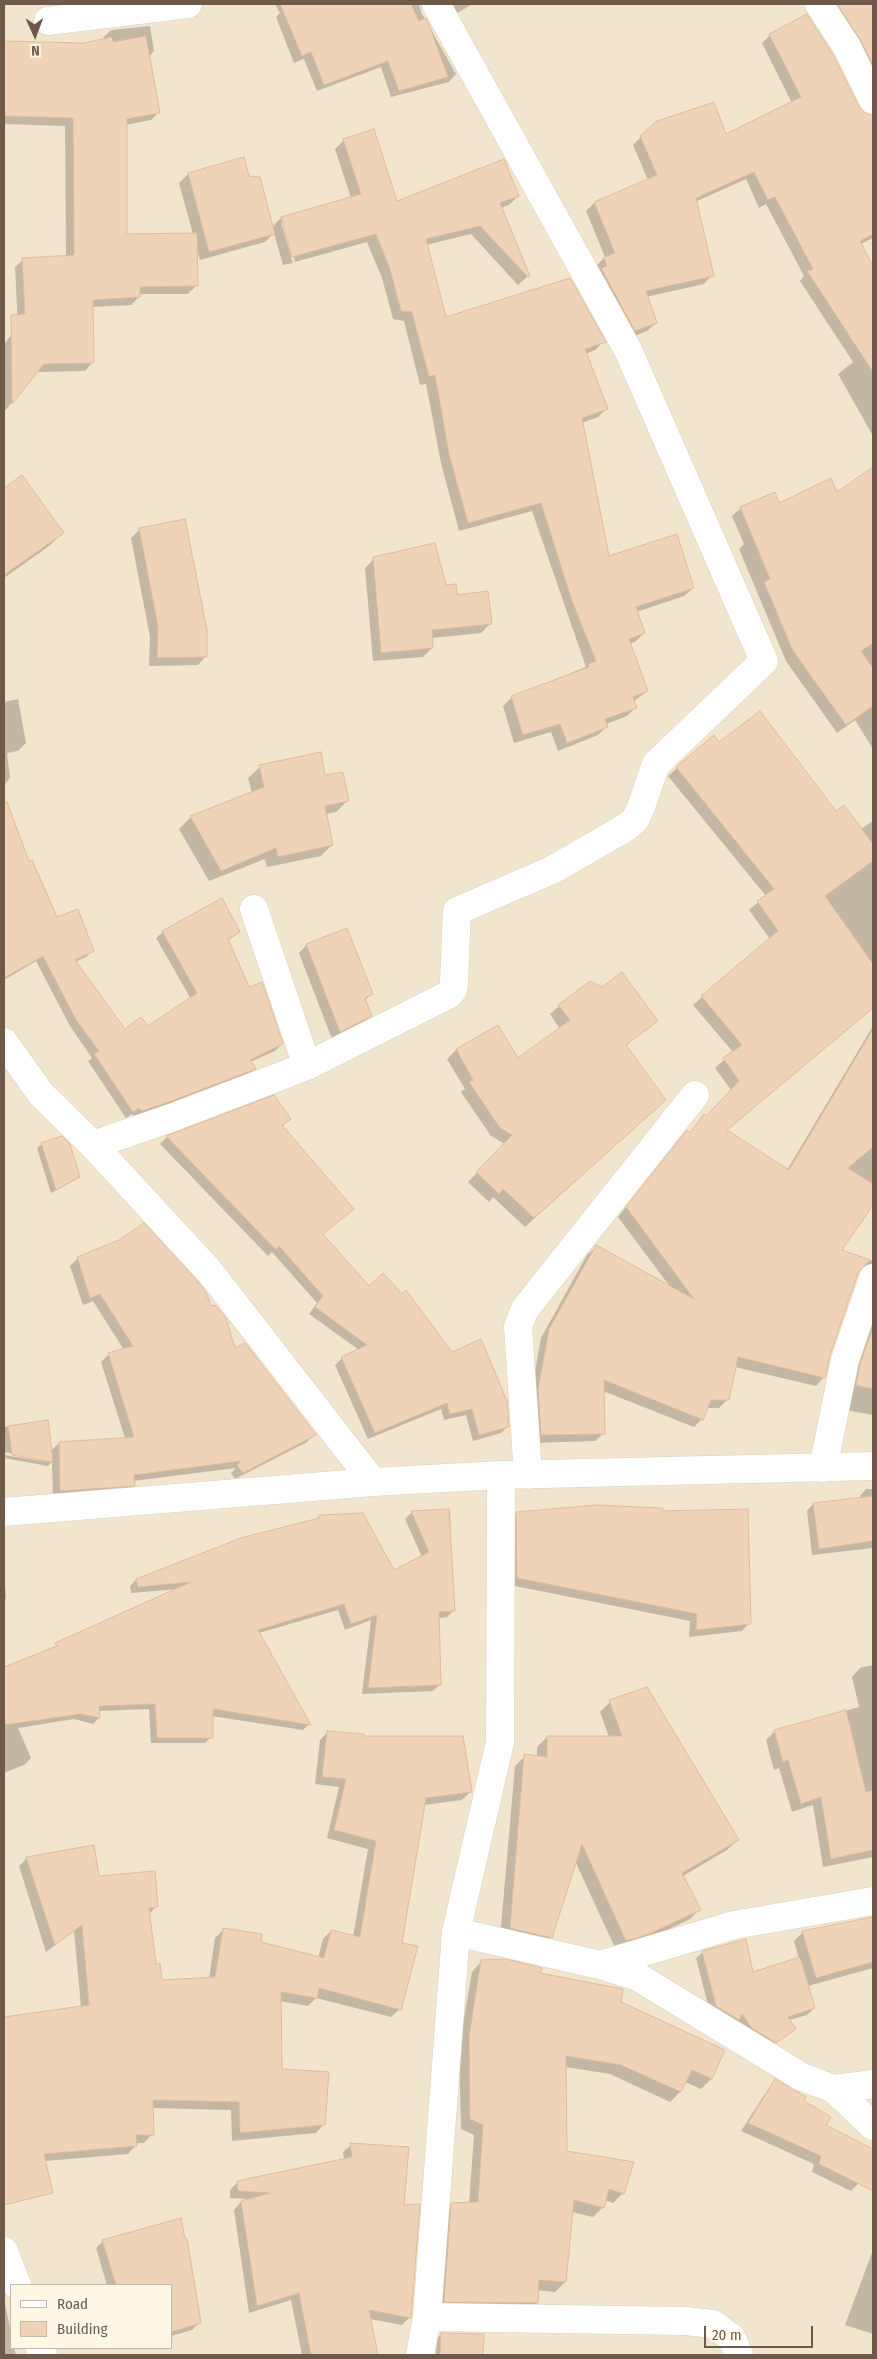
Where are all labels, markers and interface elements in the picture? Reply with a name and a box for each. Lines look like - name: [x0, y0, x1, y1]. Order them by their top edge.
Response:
- north arrow: [10, 10, 60, 60]
- text: N: [31, 42, 40, 59]
- legend: [10, 2284, 172, 2349]
- text: Road: [57, 2295, 88, 2313]
- scale bar: [707, 2316, 816, 2348]
- text: Building: [57, 2320, 108, 2338]
- text: 20 m: [712, 2326, 742, 2344]

